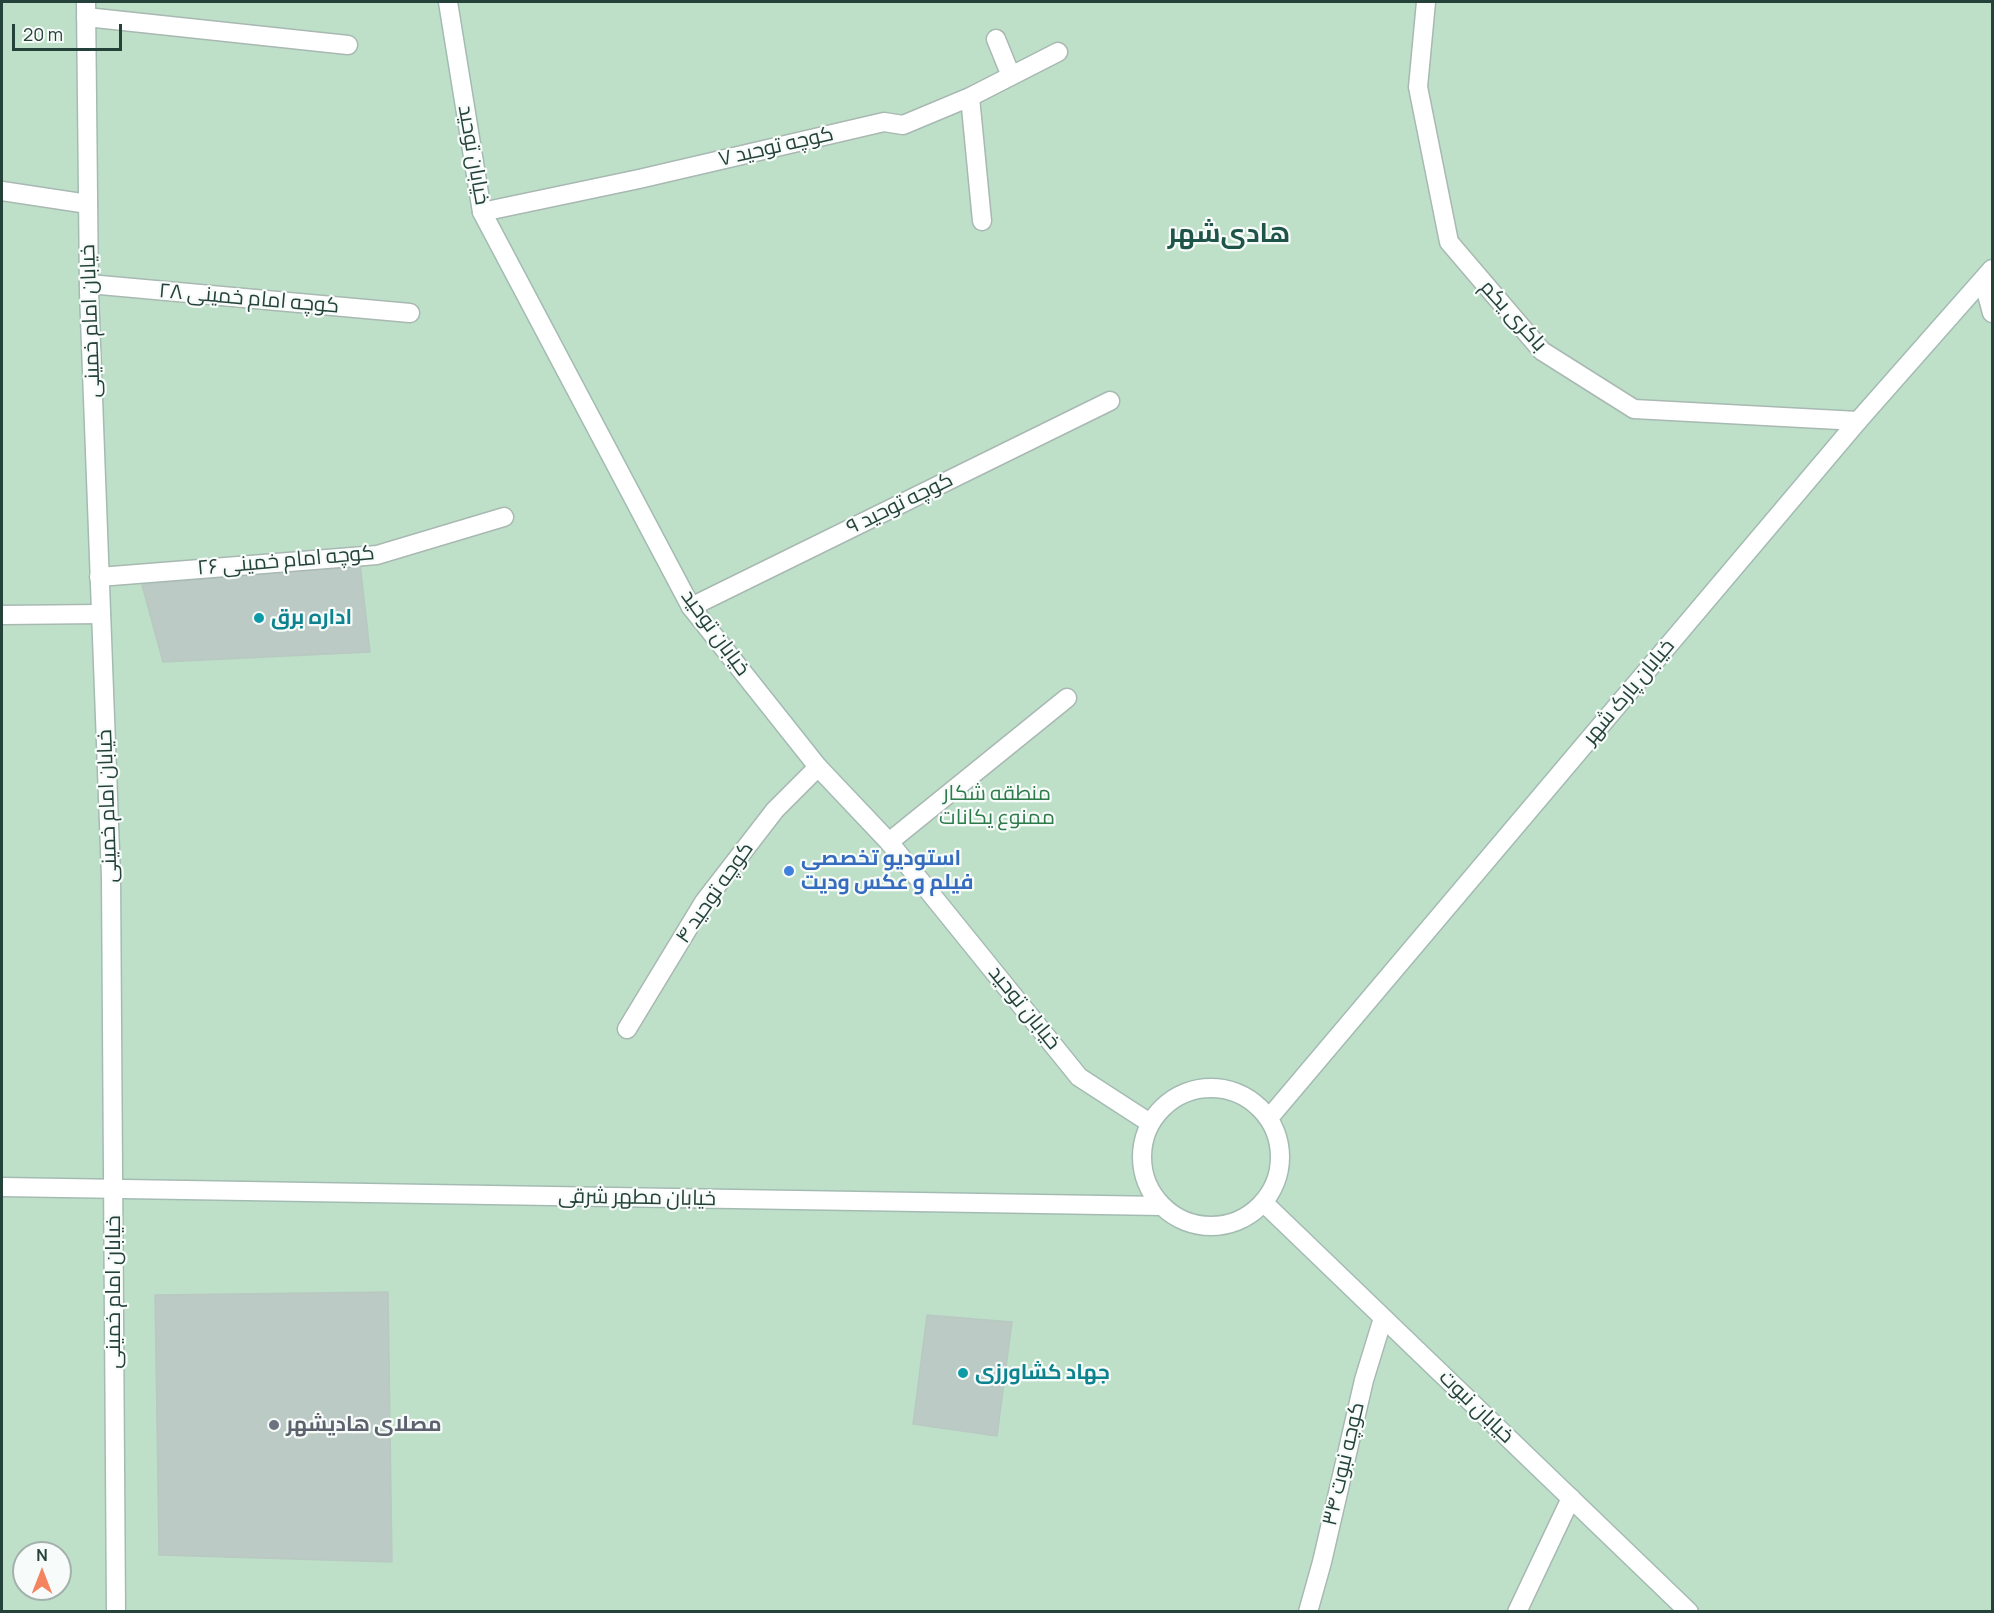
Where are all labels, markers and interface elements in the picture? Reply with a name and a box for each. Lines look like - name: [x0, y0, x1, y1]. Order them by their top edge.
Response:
- scale bar: [15, 12, 124, 50]
- text: 20 m: [23, 22, 63, 46]
- street label: خیابان توحید: [452, 103, 494, 207]
- street label: کوچه توحید ۷: [716, 122, 836, 172]
- district label: هادی‌شهر: [1168, 218, 1290, 250]
- street label: خیابان امام خمینی: [76, 244, 106, 398]
- street label: باکری یکم: [1474, 275, 1552, 357]
- street label: کوچه امام خمینی ۲۸: [158, 279, 340, 319]
- street label: کوچه توحید ۹: [843, 467, 957, 541]
- street label: کوچه امام خمینی ۲۶: [196, 541, 376, 581]
- street label: خیابان توحید: [675, 585, 755, 681]
- place label: اداره برق: [271, 605, 352, 631]
- marker: اداره برق: [252, 611, 266, 625]
- street label: خیابان پارک شهر: [1578, 634, 1680, 750]
- street label: خیابان امام خمینی: [93, 729, 123, 883]
- park label: منطقه شکار ممنوع یکانات: [939, 781, 1055, 831]
- street label: کوچه توحید ۴: [671, 837, 759, 949]
- place label: استودیو تخصصی فیلم و عکس ودیت: [801, 846, 973, 896]
- marker: استودیو تخصصی فیلم و عکس ودیت: [782, 864, 796, 878]
- street label: خیابان توحید: [982, 961, 1066, 1055]
- street label: خیابان مطهر شرقی: [558, 1184, 716, 1212]
- street label: خیابان امام خمینی: [101, 1215, 127, 1369]
- place label: جهاد کشاورزی: [975, 1360, 1110, 1386]
- street label: خیابان نبوت: [1433, 1365, 1519, 1449]
- marker: جهاد کشاورزی: [956, 1366, 970, 1380]
- street label: کوچه نبوت ۳۴: [1318, 1400, 1370, 1528]
- place label: مصلای هادیشهر: [286, 1412, 442, 1438]
- marker: مصلای هادیشهر: [267, 1418, 281, 1432]
- north arrow: [12, 1541, 72, 1601]
- text: N: [36, 1544, 48, 1566]

